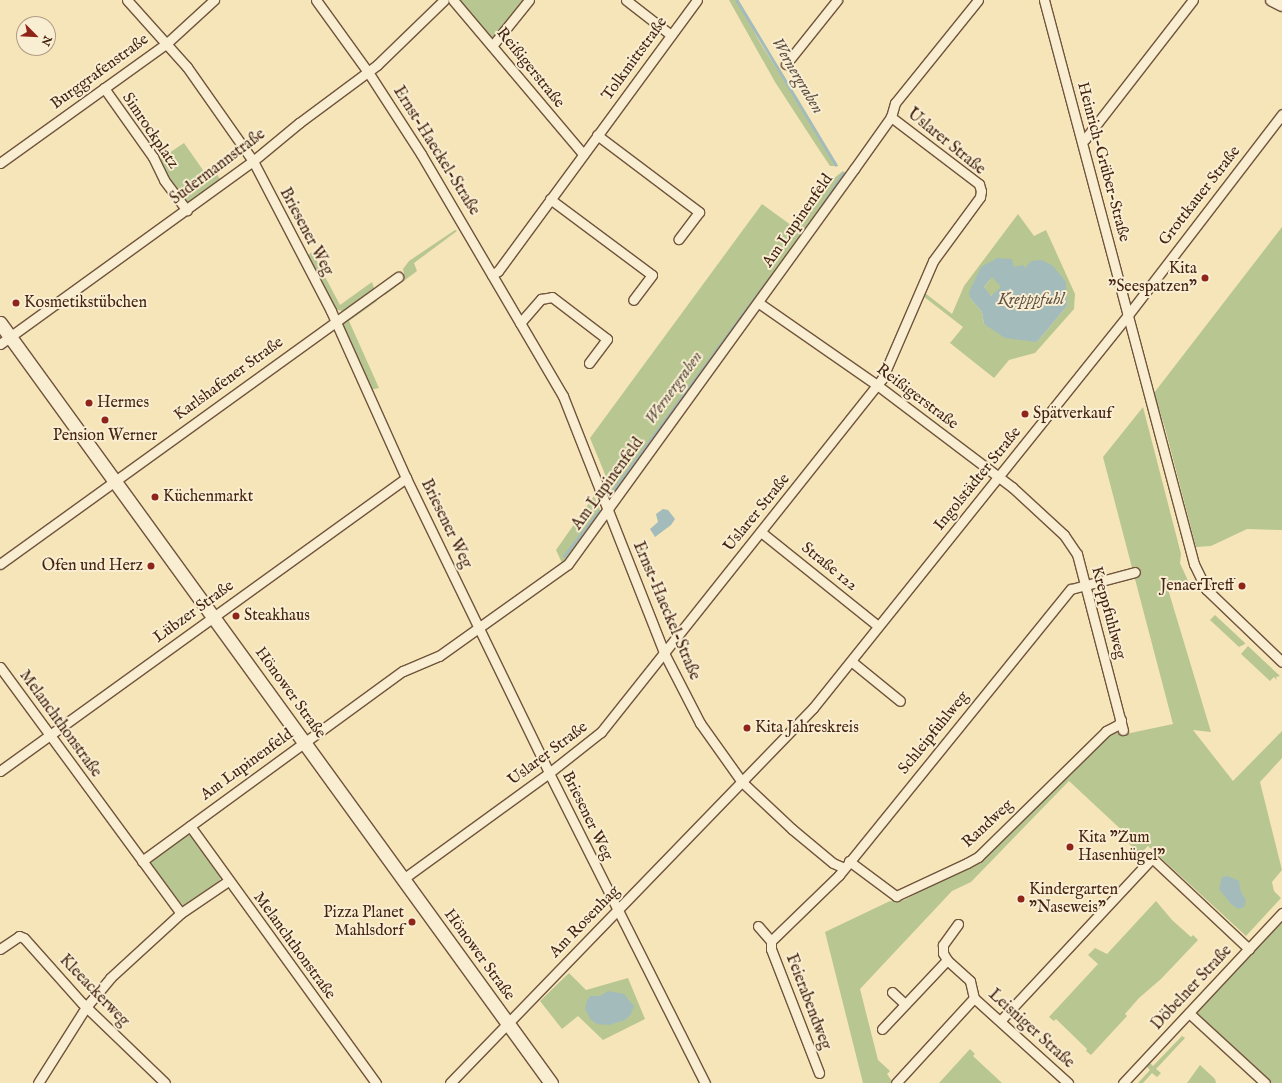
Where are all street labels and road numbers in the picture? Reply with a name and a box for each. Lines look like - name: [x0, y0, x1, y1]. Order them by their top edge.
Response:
- street label: Tolkmittstraße: [598, 13, 672, 105]
- street label: Reißigerstraße: [492, 24, 568, 112]
- street label: Burggrafenstraße: [47, 30, 153, 114]
- street label: Heinrich-Grüber-Straße: [1072, 80, 1134, 244]
- street label: Ernst-Haeckel-Straße: [388, 83, 484, 219]
- street label: Simrockplatz: [118, 89, 182, 173]
- street label: Uslarer Straße: [903, 105, 989, 179]
- street label: Sudermannstraße: [167, 125, 269, 209]
- street label: Grottkauer Straße: [1155, 143, 1245, 249]
- street label: Am Lupinenfeld: [759, 171, 837, 271]
- street label: Briesener Weg: [275, 185, 337, 279]
- street label: Karlshafener Straße: [171, 333, 287, 425]
- street label: Reißigerstraße: [872, 360, 962, 434]
- street label: Ingolstädter Straße: [930, 423, 1026, 535]
- street label: Am Lupinenfeld: [568, 434, 648, 534]
- street label: Uslarer Straße: [720, 470, 794, 556]
- street label: Briesener Weg: [416, 476, 476, 572]
- street label: Ernst-Haeckel-Straße: [628, 539, 704, 683]
- street label: Straße 122: [797, 539, 861, 595]
- street label: Kreppfuhlweg: [1086, 565, 1130, 661]
- street label: Lübzer Straße: [150, 576, 238, 648]
- street label: Hönower Straße: [250, 644, 330, 742]
- street label: Melanchthonstraße: [15, 667, 105, 781]
- street label: Schleipfuhlweg: [895, 688, 973, 778]
- street label: Uslarer Straße: [504, 718, 592, 790]
- street label: Am Lupinenfeld: [197, 725, 297, 805]
- street label: Briesener Weg: [557, 768, 617, 864]
- street label: Randweg: [959, 796, 1017, 852]
- street label: Am Rosenhag: [546, 882, 624, 962]
- street label: Melanchthonstraße: [249, 889, 339, 1003]
- street label: Hönower Straße: [439, 906, 519, 1004]
- street label: Döbelner Straße: [1148, 942, 1236, 1034]
- street label: Kleeackerweg: [55, 951, 133, 1031]
- street label: Feierabendweg: [781, 951, 835, 1053]
- street label: Leisniger Straße: [984, 985, 1078, 1073]

